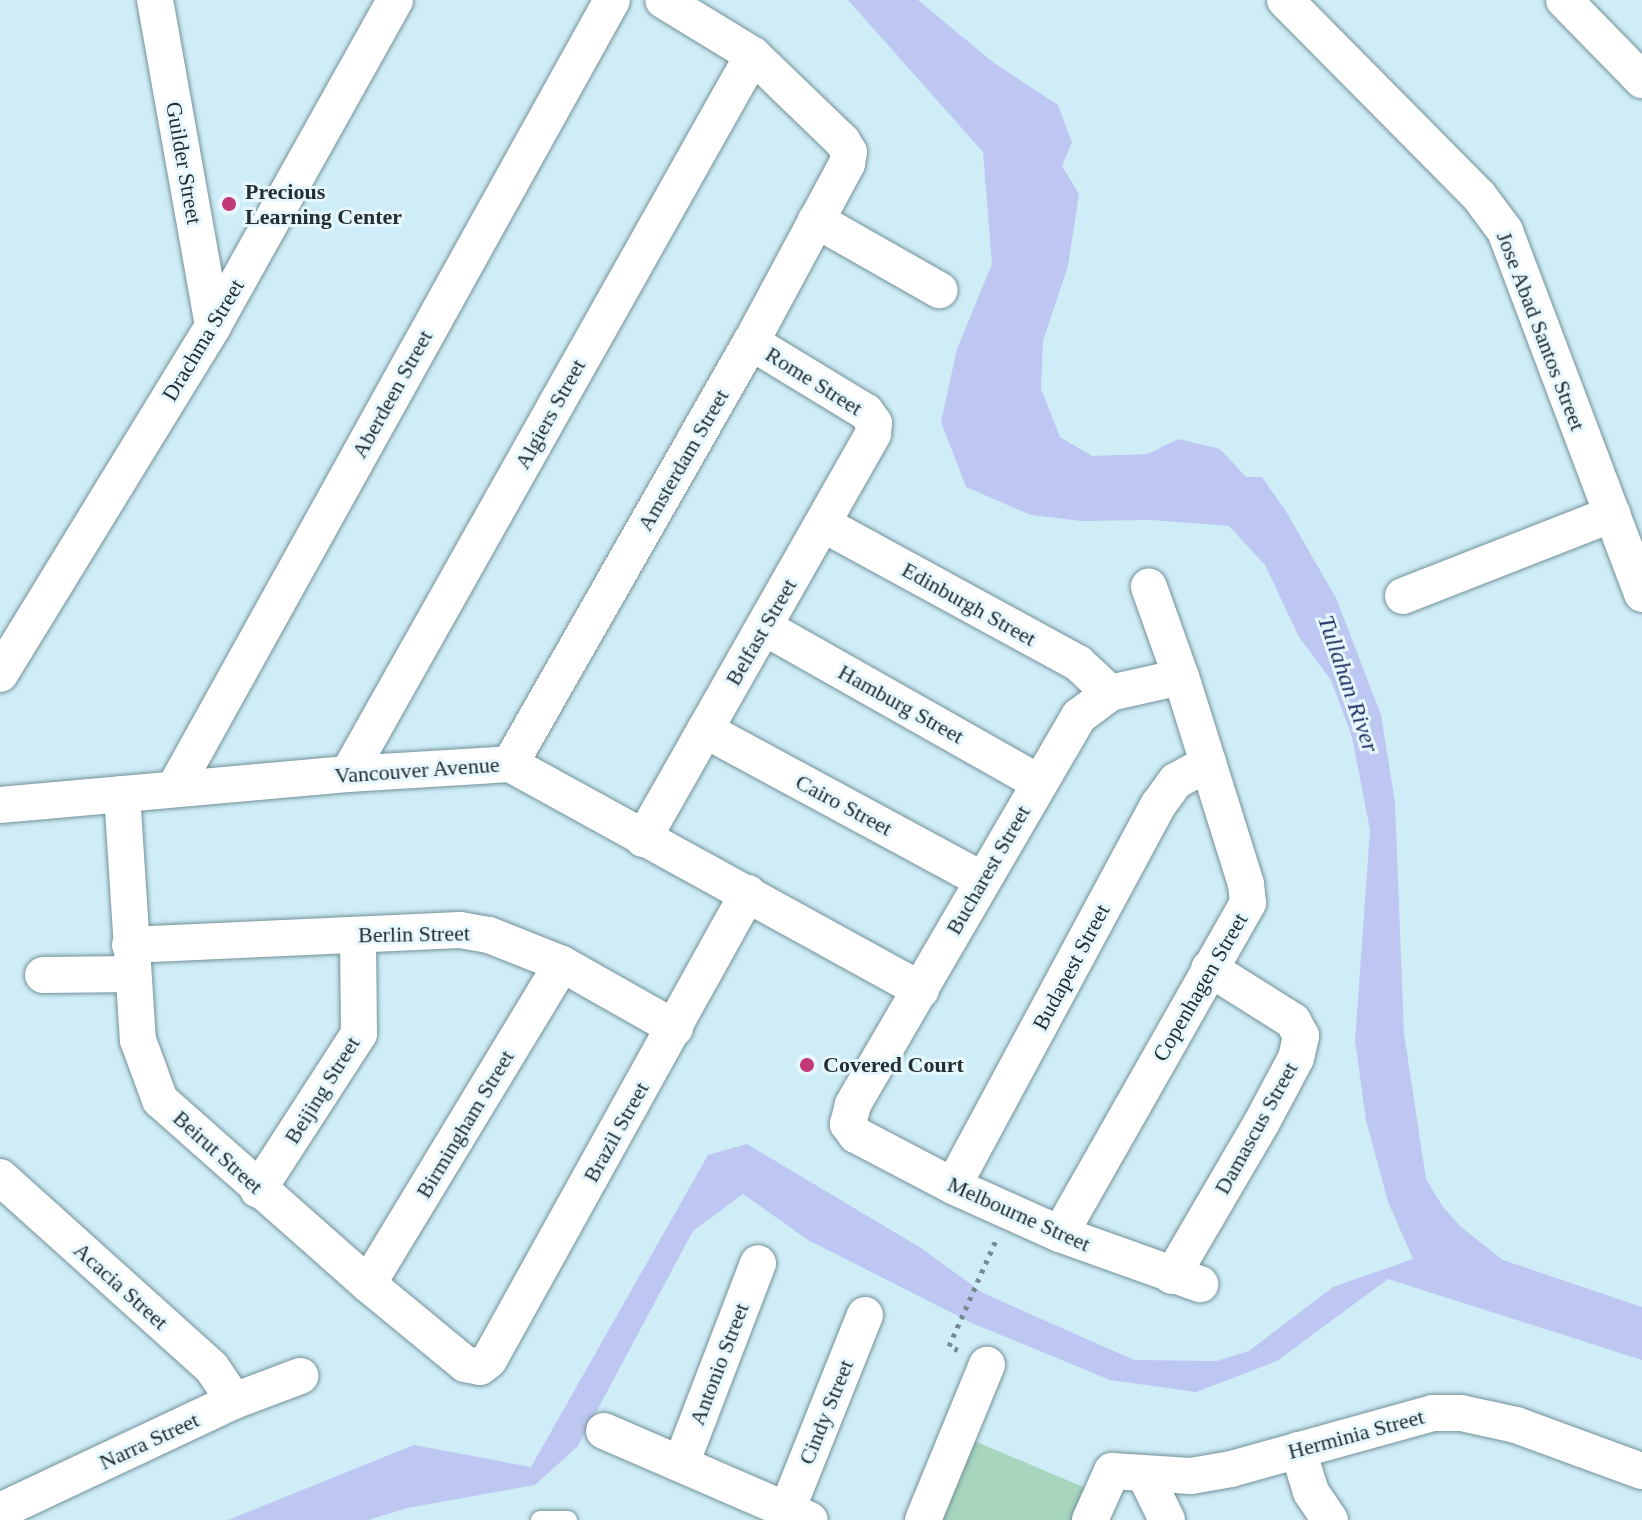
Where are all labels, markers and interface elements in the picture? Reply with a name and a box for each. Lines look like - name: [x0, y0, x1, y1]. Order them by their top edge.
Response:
- street label: Guilder Street: [160, 100, 208, 226]
- place label: Precious Learning Center: [245, 178, 402, 230]
- marker: Precious Learning Center: [220, 195, 238, 213]
- street label: Jose Abad Santos Street: [1491, 227, 1591, 435]
- street label: Drachma Street: [156, 274, 250, 406]
- street label: Aberdeen Street: [346, 325, 438, 463]
- street label: Rome Street: [761, 341, 867, 421]
- street label: Algiers Street: [509, 354, 591, 474]
- street label: Amsterdam Street: [632, 384, 734, 536]
- street label: Edinburgh Street: [897, 556, 1041, 652]
- street label: Belfast Street: [720, 574, 802, 690]
- water label: Tullahan River: [1311, 612, 1385, 756]
- street label: Hamburg Street: [834, 659, 968, 749]
- street label: Vancouver Avenue: [333, 751, 501, 789]
- street label: Cairo Street: [791, 769, 897, 841]
- street label: Bucharest Street: [940, 801, 1036, 939]
- street label: Budapest Street: [1027, 900, 1115, 1034]
- street label: Copenhagen Street: [1147, 908, 1253, 1066]
- street label: Berlin Street: [358, 920, 470, 948]
- street label: Beijing Street: [279, 1031, 365, 1149]
- street label: Birmingham Street: [410, 1045, 520, 1203]
- place label: Covered Court: [823, 1052, 964, 1078]
- marker: Covered Court: [798, 1056, 816, 1074]
- street label: Damascus Street: [1209, 1057, 1303, 1199]
- street label: Brazil Street: [578, 1077, 654, 1187]
- street label: Beirut Street: [168, 1105, 268, 1199]
- street label: Melbourne Street: [944, 1171, 1094, 1257]
- street label: Acacia Street: [68, 1237, 174, 1335]
- street label: Antonio Street: [684, 1299, 754, 1429]
- street label: Cindy Street: [793, 1356, 859, 1468]
- street label: Herminia Street: [1285, 1403, 1427, 1465]
- street label: Narra Street: [95, 1406, 203, 1476]

